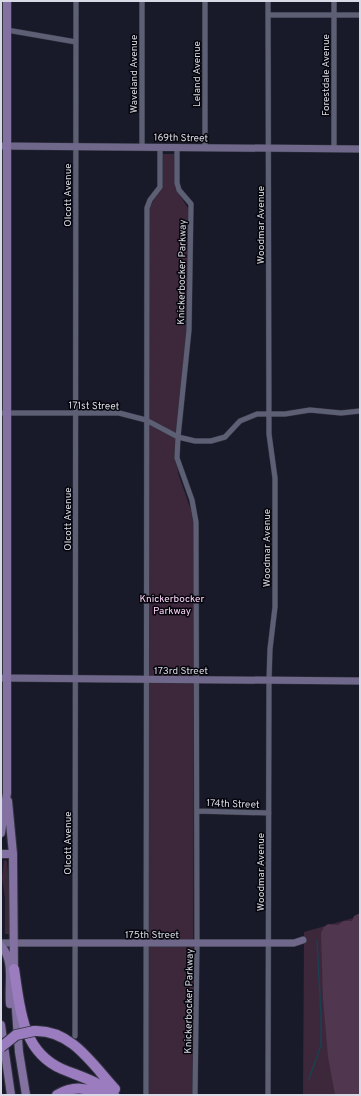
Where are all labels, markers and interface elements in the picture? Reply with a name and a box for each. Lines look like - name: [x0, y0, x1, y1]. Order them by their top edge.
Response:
- street label: Forestdale Avenue: [320, 34, 333, 116]
- street label: Waveland Avenue: [128, 35, 141, 113]
- street label: Leland Avenue: [191, 41, 204, 107]
- street label: 169th Street: [154, 132, 209, 145]
- street label: Olcott Avenue: [62, 163, 75, 227]
- street label: Woodmar Avenue: [255, 186, 268, 264]
- street label: Knickerbocker Parkway: [175, 219, 190, 325]
- street label: 171st Street: [68, 400, 120, 413]
- street label: Olcott Avenue: [62, 487, 75, 551]
- street label: Woodmar Avenue: [261, 509, 274, 587]
- park label: Knickerbocker Parkway: [139, 593, 205, 618]
- street label: 173rd Street: [154, 665, 208, 678]
- street label: 174th Street: [206, 797, 260, 812]
- street label: Olcott Avenue: [62, 811, 75, 875]
- street label: Woodmar Avenue: [255, 833, 268, 911]
- street label: 175th Street: [125, 929, 179, 942]
- street label: Knickerbocker Parkway: [182, 948, 197, 1054]

